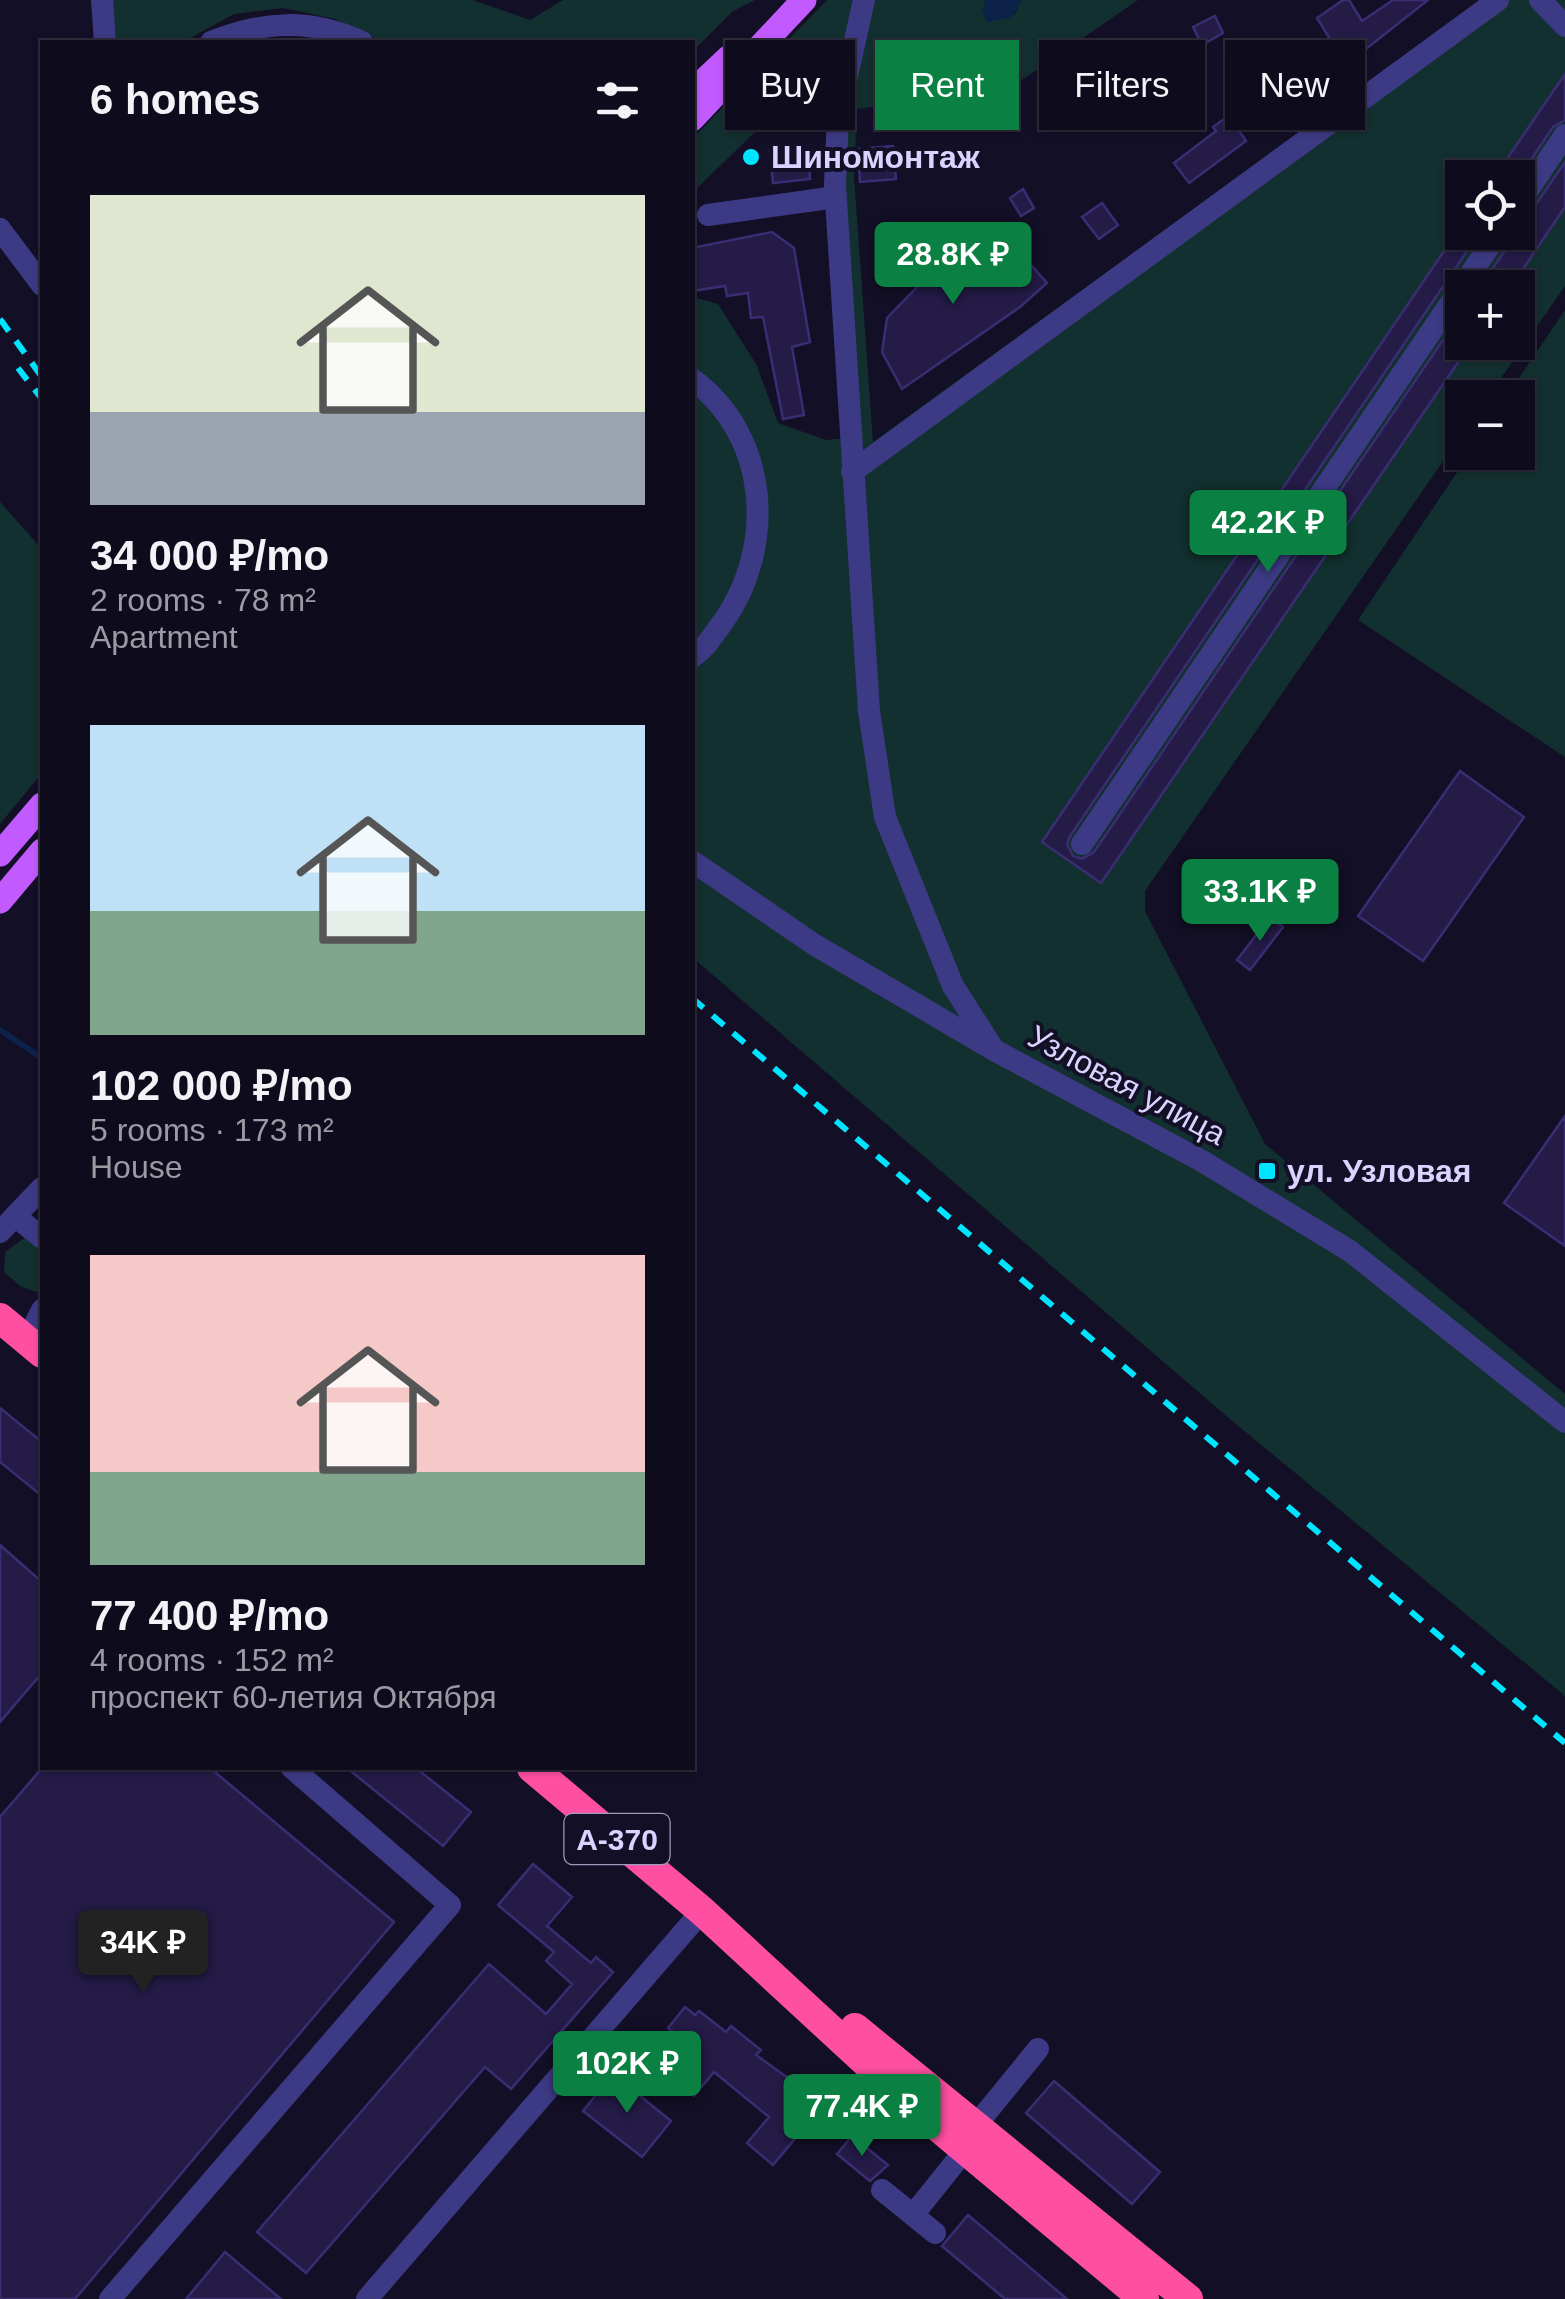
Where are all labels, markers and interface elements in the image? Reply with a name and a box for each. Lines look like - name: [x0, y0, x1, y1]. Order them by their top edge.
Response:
- chip: Buy: [725, 40, 855, 130]
- chip: Rent: [875, 40, 1019, 130]
- chip: Filters: [1039, 40, 1205, 130]
- chip: New: [1225, 40, 1365, 130]
- icon: filters: [590, 73, 645, 128]
- text: 6 homes: [90, 76, 260, 123]
- place label: Шиномонтаж: [771, 139, 980, 175]
- marker: Шиномонтаж: [740, 146, 762, 168]
- map controls: [1445, 160, 1535, 470]
- button: locate: [1445, 160, 1535, 250]
- pin: 28.8K ₽: [861, 222, 1045, 307]
- text: 28.8K ₽: [897, 236, 1009, 272]
- icon: home: [278, 260, 458, 440]
- button: +: [1445, 270, 1535, 360]
- button: −: [1445, 380, 1535, 470]
- pin: 42.2K ₽: [1176, 490, 1360, 575]
- text: 42.2K ₽: [1212, 504, 1324, 540]
- text: 34 000 ₽/mo: [90, 532, 329, 579]
- text: 2 rooms · 78 m²: [90, 582, 316, 618]
- text: Apartment: [90, 619, 238, 655]
- icon: home: [278, 790, 458, 970]
- pin: 33.1K ₽: [1168, 859, 1352, 944]
- text: 33.1K ₽: [1204, 873, 1316, 909]
- street label: Узловая улица: [1022, 1018, 1232, 1152]
- text: 102 000 ₽/mo: [90, 1062, 353, 1109]
- text: 5 rooms · 173 m²: [90, 1112, 334, 1148]
- text: House: [90, 1149, 183, 1185]
- place label: ул. Узловая: [1287, 1153, 1471, 1189]
- marker: ул. Узловая: [1256, 1160, 1278, 1182]
- icon: home: [278, 1320, 458, 1500]
- text: 77 400 ₽/mo: [90, 1592, 329, 1639]
- text: 4 rooms · 152 m²: [90, 1642, 334, 1678]
- text: проспект 60-летия Октября: [90, 1679, 497, 1715]
- road number: А-370: [564, 1814, 670, 1864]
- pin: 34K ₽: [73, 1910, 213, 1995]
- text: 34K ₽: [100, 1924, 186, 1960]
- pin: 102K ₽: [546, 2031, 708, 2116]
- text: 102K ₽: [575, 2045, 679, 2081]
- pin: 77.4K ₽: [770, 2074, 954, 2159]
- text: 77.4K ₽: [806, 2088, 918, 2124]

